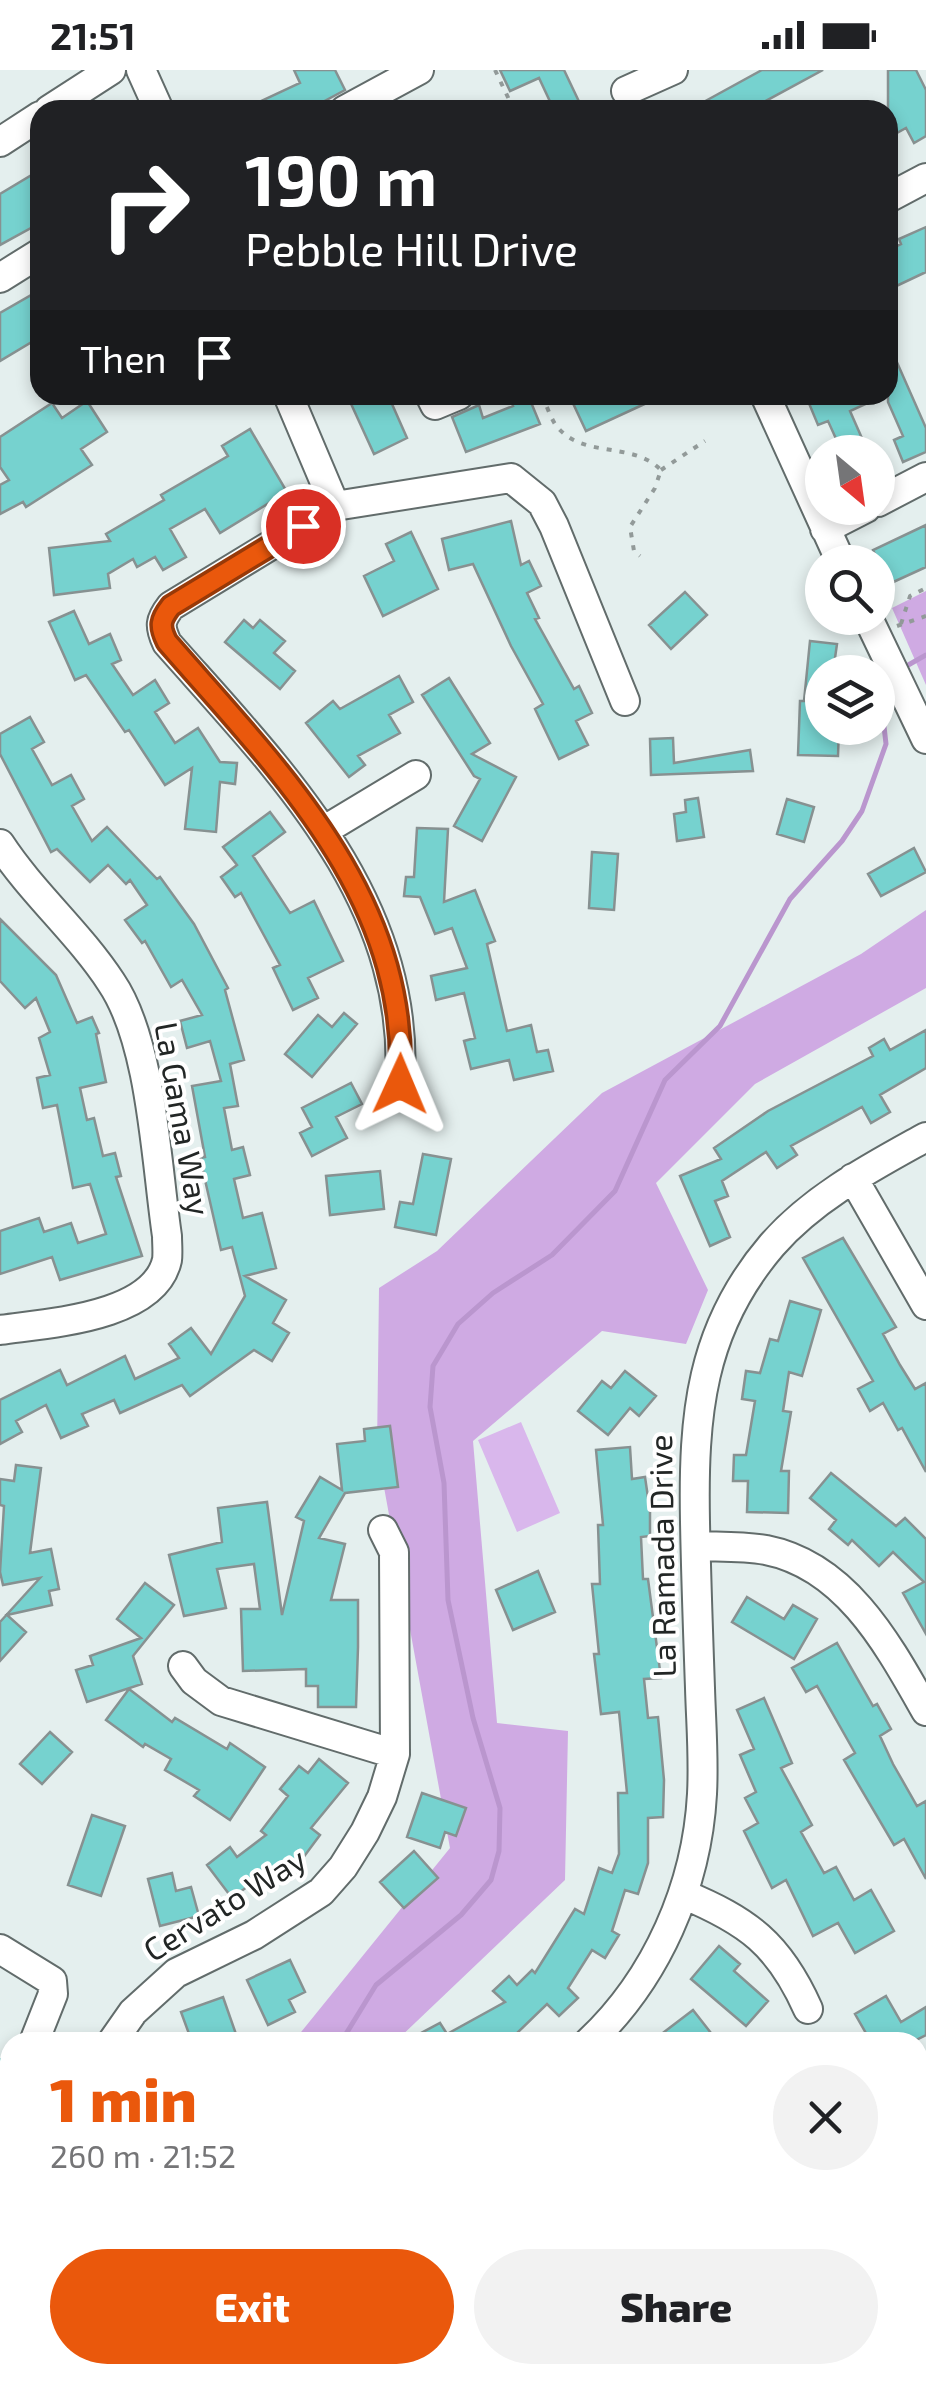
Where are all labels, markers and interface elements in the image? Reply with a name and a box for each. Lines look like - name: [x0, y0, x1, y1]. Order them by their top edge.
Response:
- text: 21:51: [50, 12, 136, 58]
- text: 190 m: [245, 136, 438, 220]
- icon: right: [80, 140, 210, 270]
- text: Pebble Hill Drive: [245, 221, 578, 275]
- icon: arrive: [187, 330, 242, 385]
- text: Then: [80, 335, 167, 381]
- north arrow: [805, 435, 895, 525]
- map controls: [805, 435, 895, 745]
- pin: [261, 484, 346, 569]
- icon: arrive: [276, 499, 331, 554]
- button: search: [805, 545, 895, 635]
- button: layers: [805, 655, 895, 745]
- street label: La Gama Way: [148, 1019, 220, 1218]
- position arrow: [348, 1032, 452, 1136]
- street label: La Ramada Drive: [640, 1434, 682, 1678]
- street label: Cervato Way: [136, 1838, 312, 1968]
- text: 1 min: [50, 2062, 197, 2134]
- button: close: [773, 2065, 878, 2170]
- text: 260 m · 21:52: [50, 2136, 236, 2174]
- button: Exit: [50, 2249, 454, 2364]
- button: Share: [474, 2249, 878, 2364]

